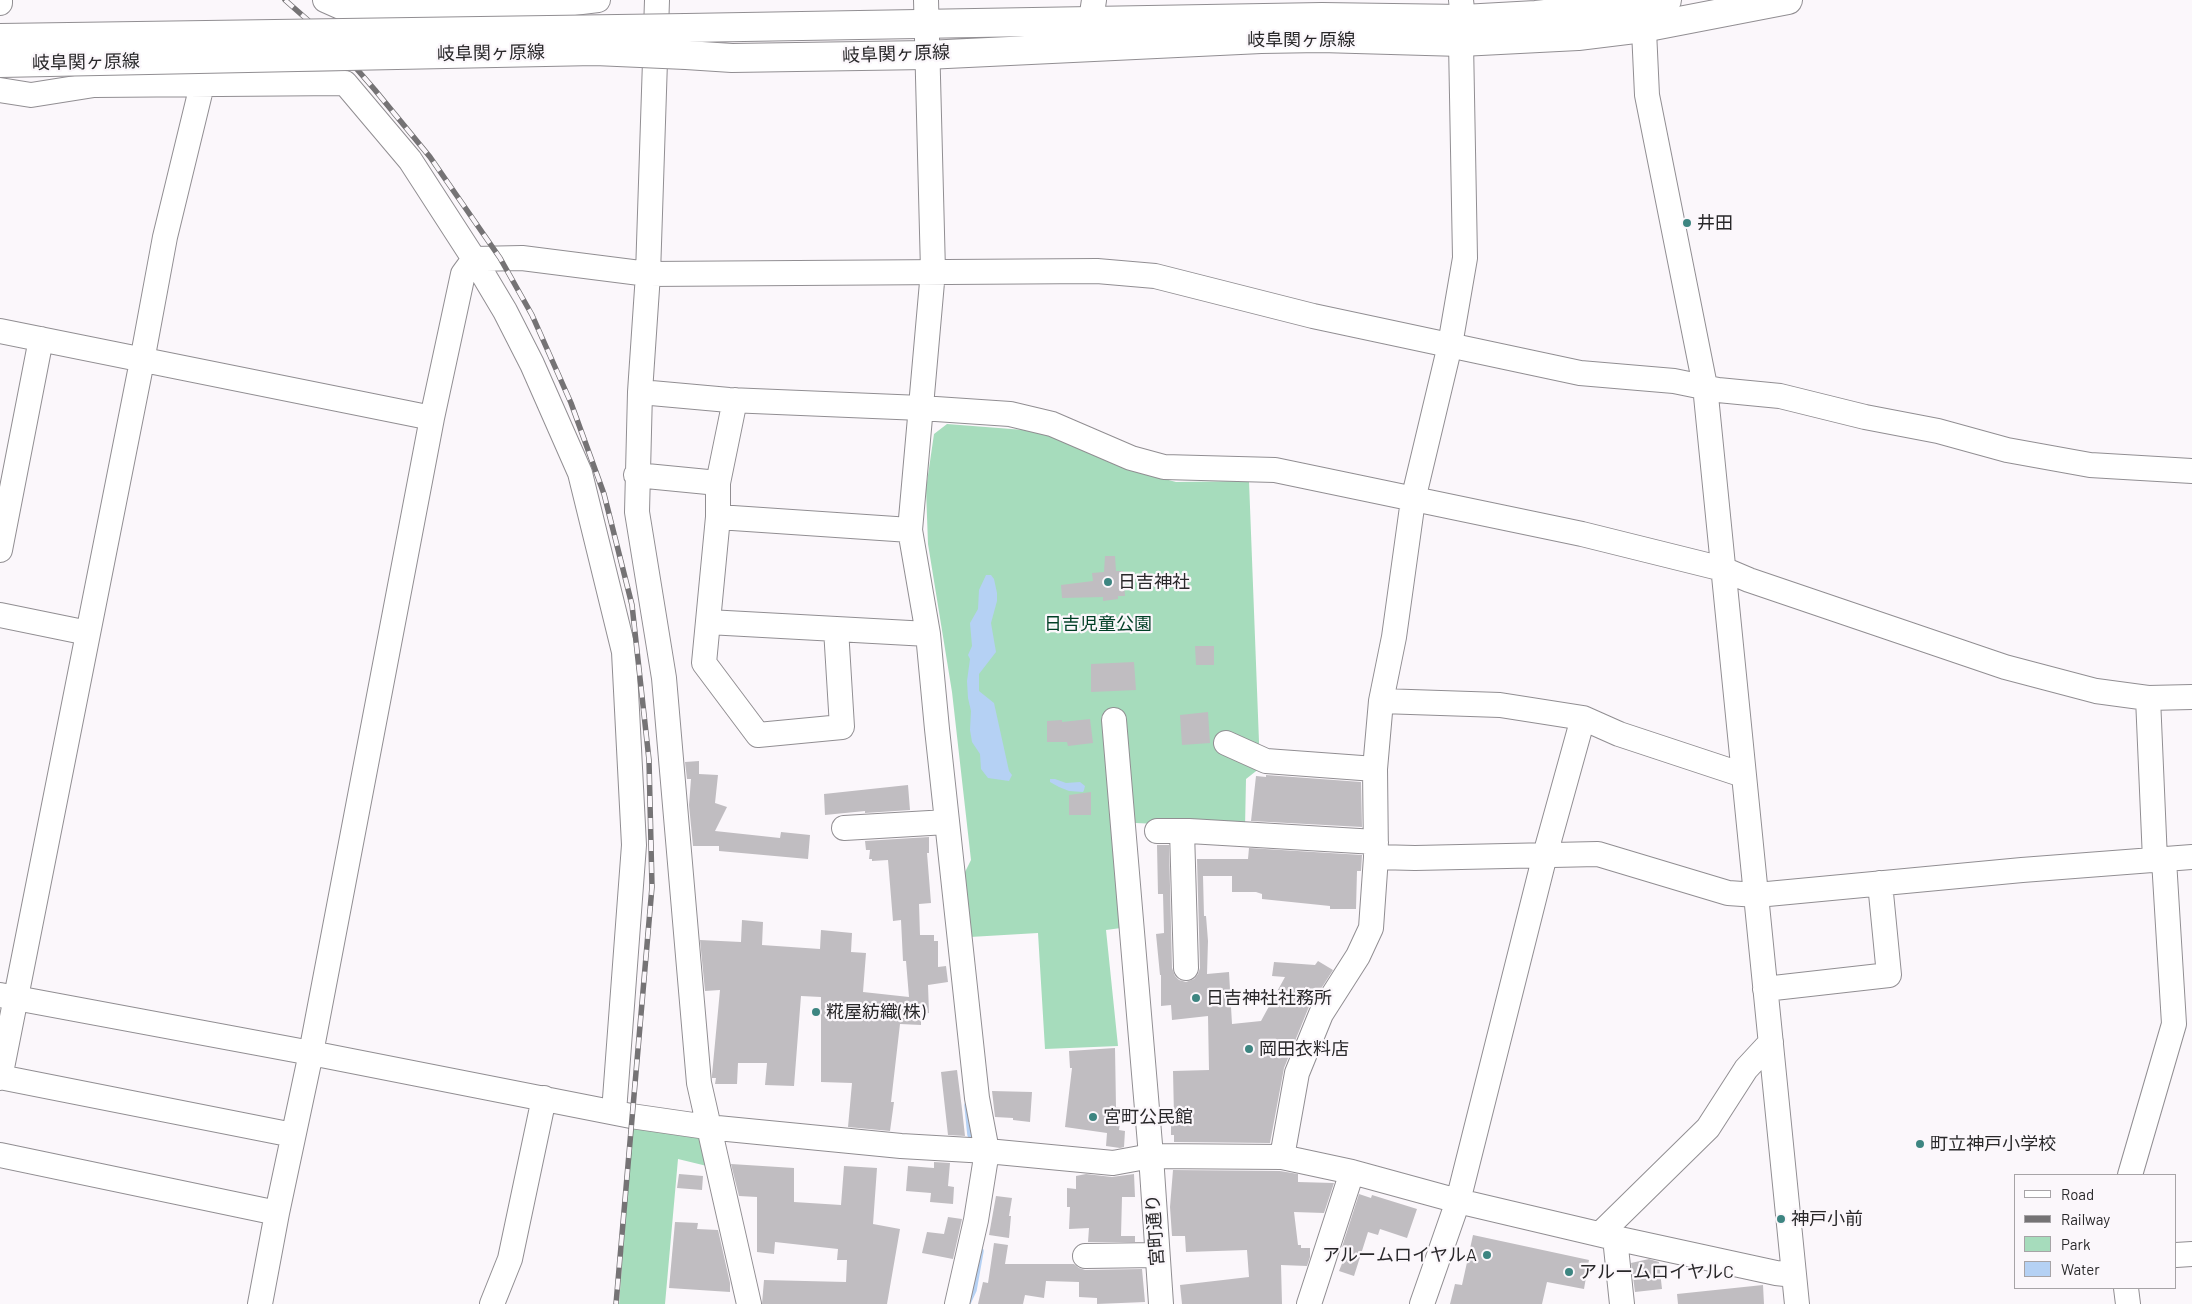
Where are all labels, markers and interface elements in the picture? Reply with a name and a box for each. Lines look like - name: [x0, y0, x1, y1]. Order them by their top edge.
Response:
- street label: 岐阜関ヶ原線: [1247, 29, 1355, 51]
- street label: 岐阜関ヶ原線: [437, 41, 545, 65]
- street label: 岐阜関ヶ原線: [842, 41, 950, 67]
- street label: 岐阜関ヶ原線: [32, 50, 140, 74]
- place label: 井田: [1697, 212, 1733, 234]
- marker: 井田: [1681, 217, 1693, 229]
- place label: 日吉神社: [1118, 571, 1190, 593]
- marker: 日吉神社: [1102, 576, 1114, 588]
- park label: 日吉児童公園: [1044, 613, 1152, 635]
- place label: 日吉神社社務所: [1206, 987, 1332, 1009]
- marker: 日吉神社社務所: [1190, 992, 1202, 1004]
- place label: 糀屋紡織(株): [826, 1001, 925, 1023]
- marker: 糀屋紡織(株): [810, 1006, 822, 1018]
- place label: 岡田衣料店: [1259, 1038, 1349, 1060]
- marker: 岡田衣料店: [1243, 1043, 1255, 1055]
- place label: 宮町公民館: [1103, 1106, 1193, 1128]
- marker: 宮町公民館: [1087, 1111, 1099, 1123]
- place label: 町立神戸小学校: [1930, 1133, 2056, 1155]
- marker: 町立神戸小学校: [1914, 1138, 1926, 1150]
- legend: [2014, 1174, 2177, 1289]
- text: Road: [2061, 1185, 2094, 1203]
- street label: 宮町通り: [1142, 1193, 1168, 1267]
- place label: 神戸小前: [1791, 1208, 1863, 1230]
- text: Railway: [2061, 1210, 2110, 1228]
- marker: 神戸小前: [1775, 1213, 1787, 1225]
- text: Park: [2061, 1235, 2090, 1253]
- place label: アルームロイヤルA: [1322, 1244, 1477, 1266]
- marker: アルームロイヤルA: [1481, 1249, 1493, 1261]
- text: Water: [2061, 1260, 2100, 1278]
- place label: アルームロイヤルC: [1579, 1261, 1734, 1283]
- marker: アルームロイヤルC: [1563, 1266, 1575, 1278]

